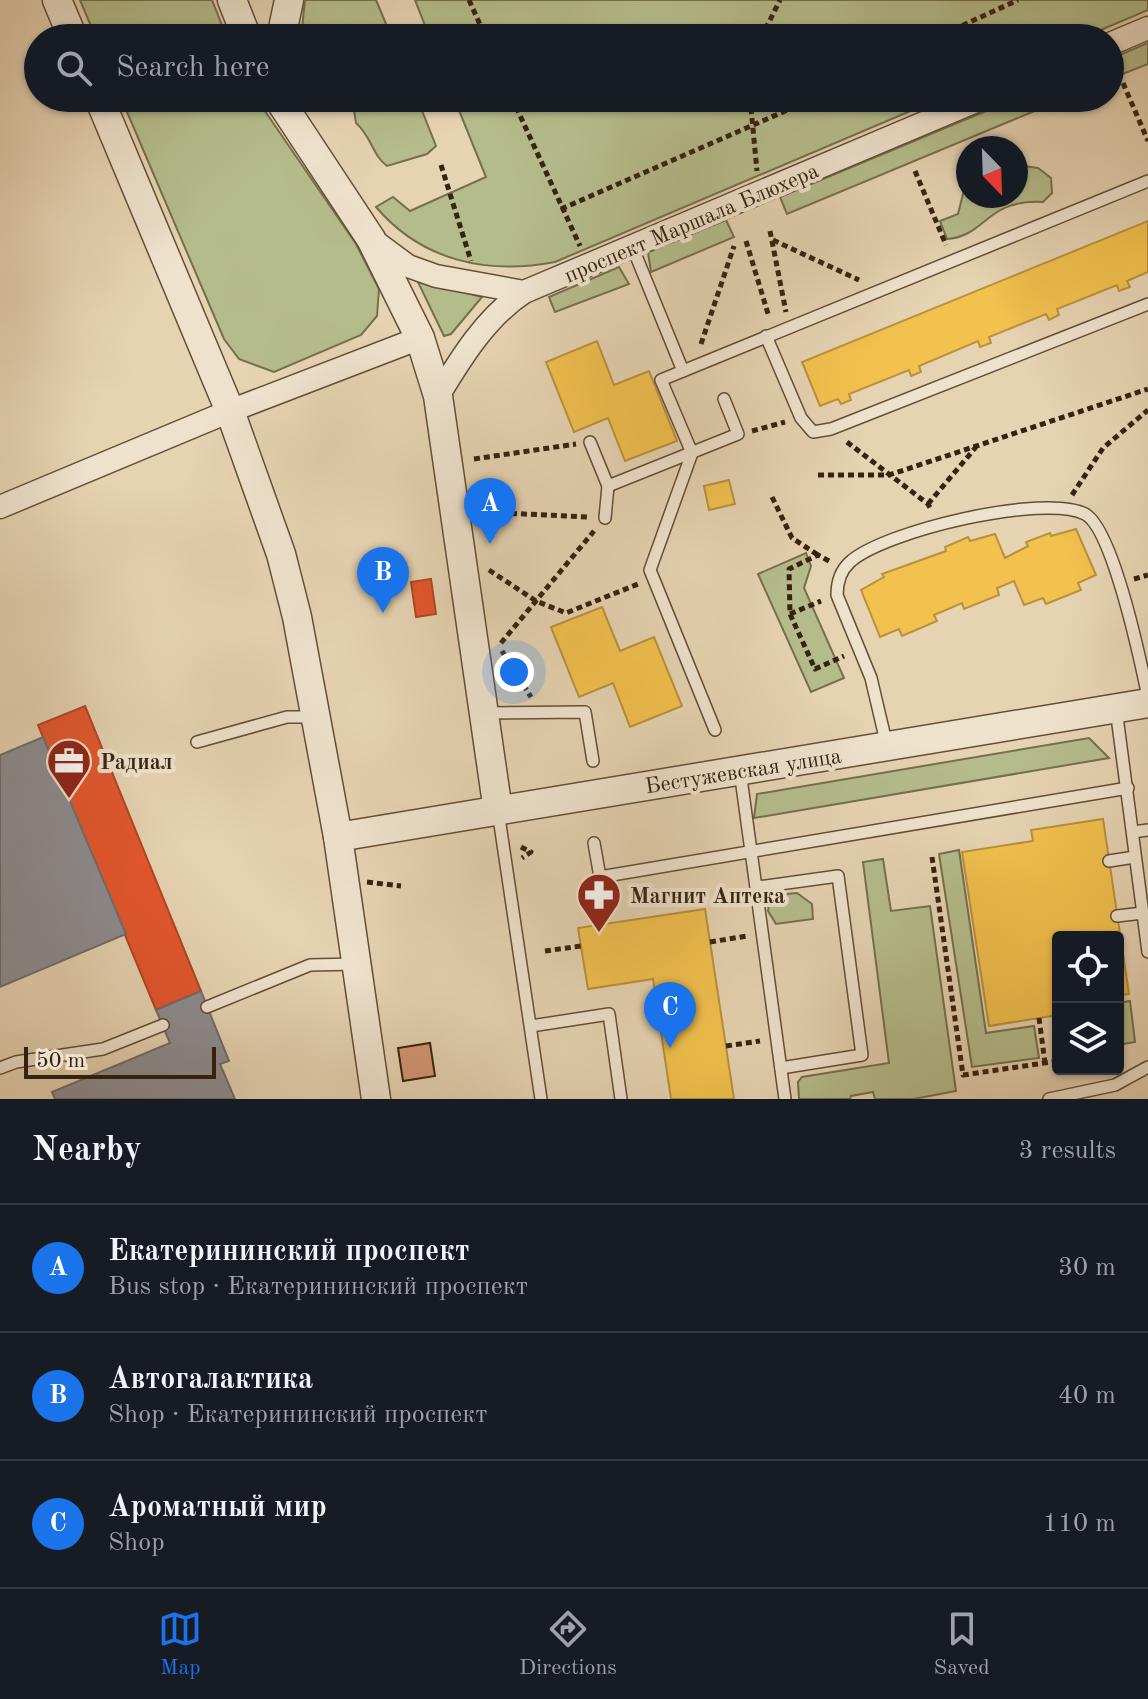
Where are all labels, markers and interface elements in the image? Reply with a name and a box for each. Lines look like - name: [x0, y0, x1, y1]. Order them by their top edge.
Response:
- search box: [24, 24, 1124, 112]
- icon: search: [52, 46, 96, 90]
- text: Search here: [116, 53, 270, 83]
- north arrow: [956, 136, 1028, 208]
- street label: проспект Маршала Блюхера: [561, 160, 822, 288]
- pin: A: [464, 478, 516, 544]
- pin: B: [357, 547, 409, 613]
- your location: [494, 652, 534, 692]
- office icon: Радиал: [45, 737, 93, 800]
- street label: Бестужевская улица: [644, 746, 843, 798]
- place label: Радиал: [100, 752, 172, 774]
- pharmacy icon: Магнит Аптека: [575, 871, 623, 934]
- place label: Магнит Аптека: [630, 886, 785, 908]
- map controls: [1052, 931, 1124, 1075]
- button: locate: [1052, 931, 1124, 1003]
- pin: C: [644, 982, 696, 1048]
- button: layers: [1052, 1003, 1124, 1075]
- scale bar: [24, 1043, 216, 1079]
- text: 50 m: [36, 1050, 85, 1072]
- text: Nearby: [32, 1134, 142, 1168]
- text: 3 results: [1018, 1138, 1116, 1164]
- text: Екатерининский проспект: [108, 1237, 469, 1267]
- text: A: [48, 1255, 68, 1281]
- text: 30 m: [1058, 1255, 1116, 1281]
- text: Bus stop · Екатерининский проспект: [108, 1274, 528, 1300]
- text: Автогалактика: [108, 1365, 313, 1395]
- text: B: [49, 1383, 67, 1409]
- text: 40 m: [1058, 1383, 1116, 1409]
- text: Shop · Екатерининский проспект: [108, 1402, 488, 1428]
- text: Ароматный мир: [108, 1493, 327, 1523]
- text: C: [49, 1511, 67, 1537]
- text: 110 m: [1043, 1511, 1116, 1537]
- text: Shop: [108, 1530, 165, 1556]
- tab: Map: [158, 1607, 202, 1682]
- tab: Directions: [519, 1607, 617, 1682]
- tab: Saved: [934, 1607, 990, 1682]

